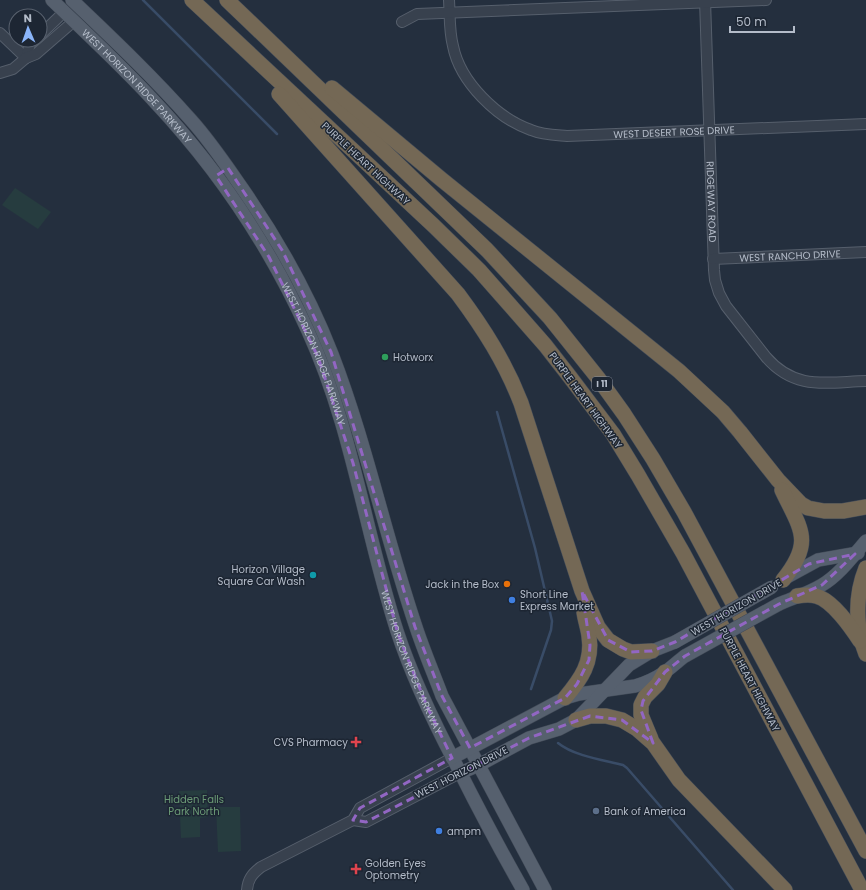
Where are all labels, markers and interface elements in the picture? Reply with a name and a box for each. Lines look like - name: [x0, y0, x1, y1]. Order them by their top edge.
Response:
- north arrow: [8, 8, 48, 48]
- scale bar: [730, 8, 794, 34]
- text: N: [23, 10, 32, 26]
- text: 50 m: [736, 13, 767, 30]
- street label: WEST HORIZON RIDGE PARKWAY: [78, 26, 195, 147]
- street label: PURPLE HEART HIGHWAY: [318, 118, 413, 208]
- street label: WEST DESERT ROSE DRIVE: [613, 122, 735, 142]
- street label: RIDGEWAY ROAD: [702, 161, 720, 243]
- street label: WEST RANCHO DRIVE: [739, 246, 841, 266]
- street label: WEST HORIZON RIDGE PARKWAY: [277, 280, 349, 427]
- street label: PURPLE HEART HIGHWAY: [545, 349, 626, 452]
- place label: Hotworx: [393, 350, 433, 365]
- marker: Hotworx: [380, 352, 390, 362]
- road number: I 11: [592, 377, 612, 391]
- place label: Horizon Village Square Car Wash: [218, 562, 305, 589]
- marker: Horizon Village Square Car Wash: [308, 570, 318, 580]
- street label: WEST HORIZON DRIVE: [688, 575, 784, 640]
- place label: Jack in the Box: [425, 577, 499, 592]
- marker: Jack in the Box: [502, 579, 512, 589]
- place label: Short Line Express Market: [520, 587, 594, 614]
- street label: WEST HORIZON RIDGE PARKWAY: [377, 588, 446, 737]
- marker: Short Line Express Market: [507, 595, 517, 605]
- street label: PURPLE HEART HIGHWAY: [716, 625, 783, 734]
- place label: CVS Pharmacy: [274, 735, 348, 750]
- marker: CVS Pharmacy: [351, 737, 361, 747]
- street label: WEST HORIZON DRIVE: [412, 742, 510, 802]
- park label: Hidden Falls Park North: [164, 792, 224, 819]
- place label: Bank of America: [604, 804, 686, 819]
- marker: Bank of America: [591, 806, 601, 816]
- place label: ampm: [447, 824, 481, 839]
- marker: ampm: [434, 826, 444, 836]
- place label: Golden Eyes Optometry: [365, 856, 426, 883]
- marker: Golden Eyes Optometry: [350, 863, 362, 875]

